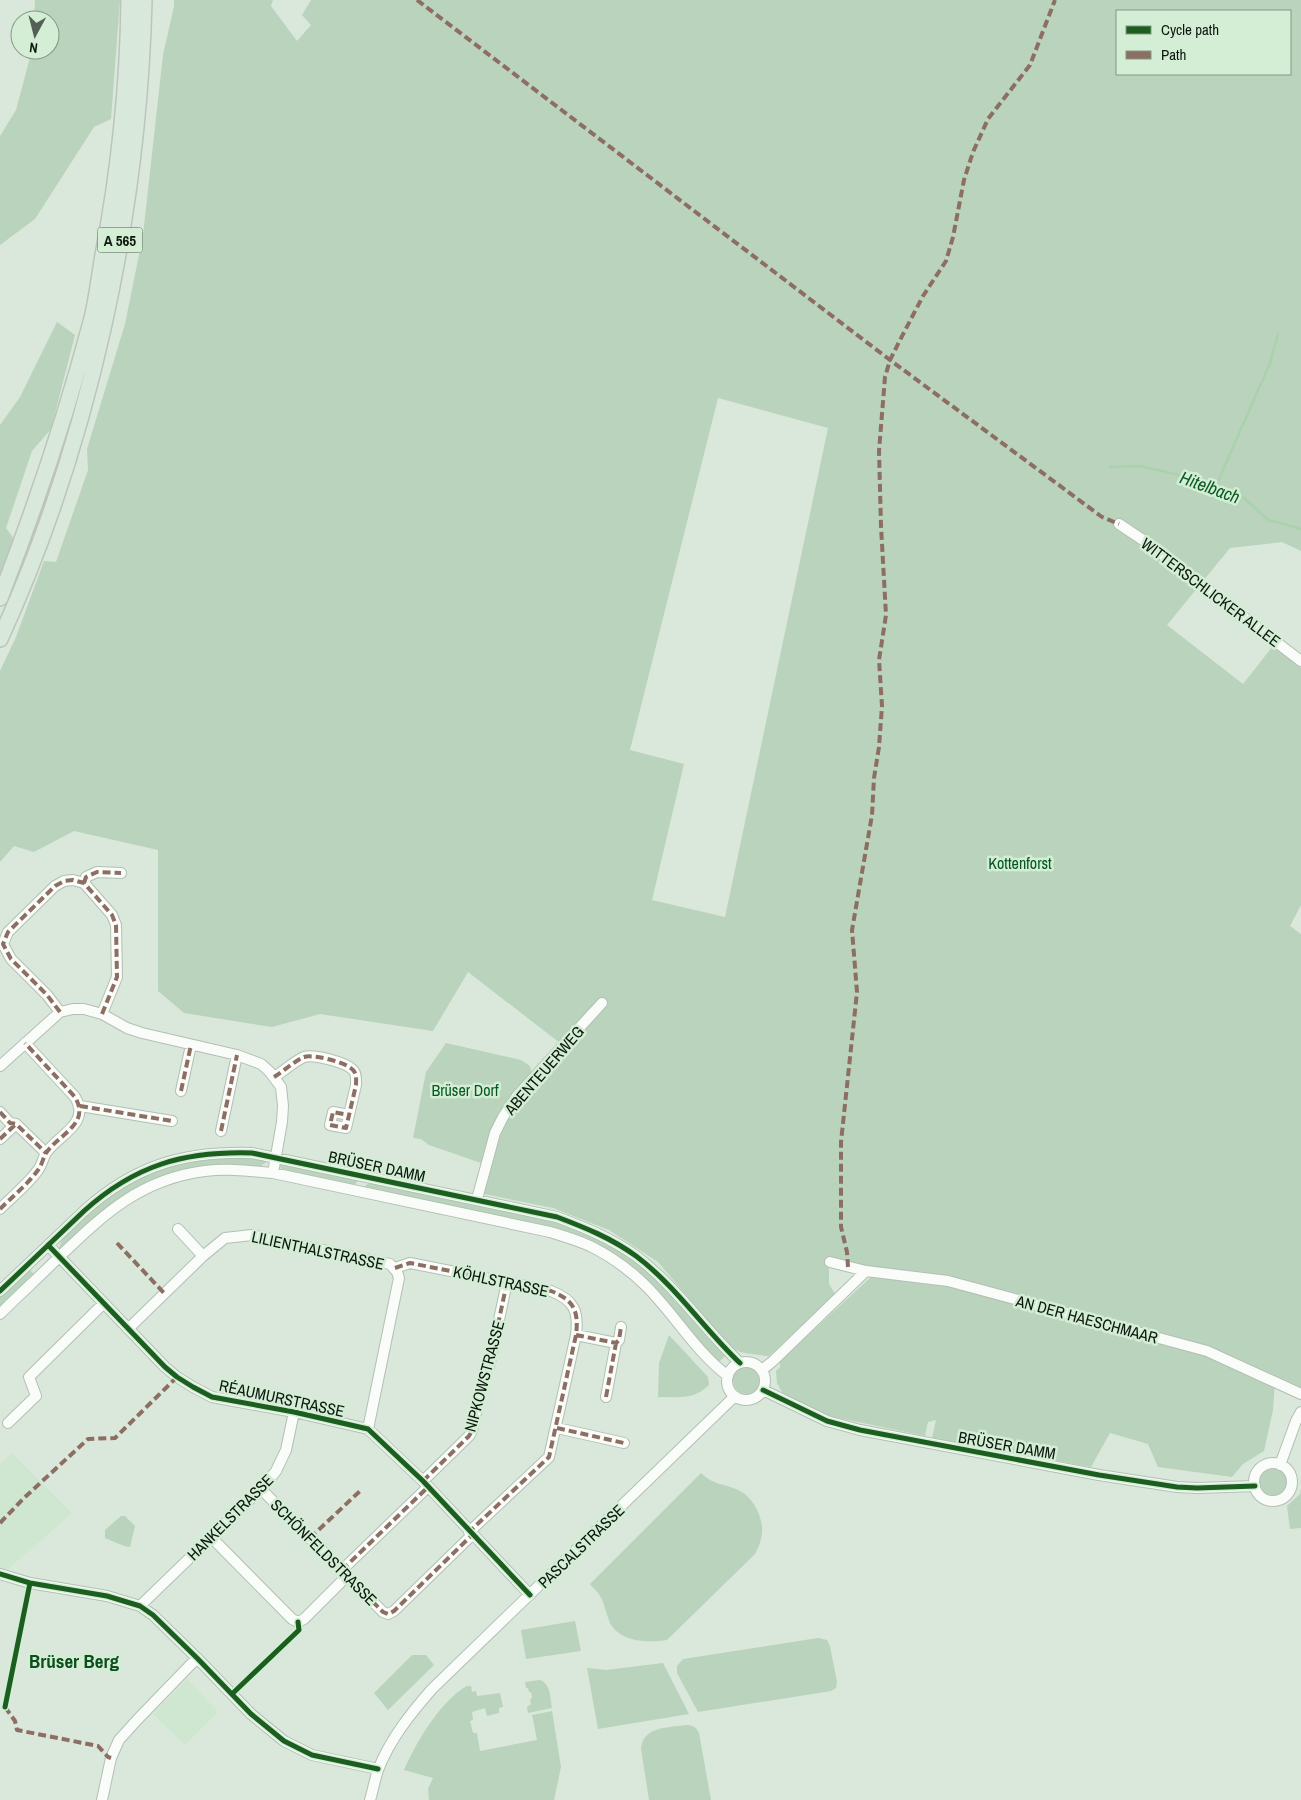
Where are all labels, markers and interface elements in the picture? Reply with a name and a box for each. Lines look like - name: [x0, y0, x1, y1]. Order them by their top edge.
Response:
- north arrow: [10, 10, 60, 60]
- legend: [1116, 10, 1291, 75]
- text: Cycle path: [1161, 19, 1219, 40]
- text: N: [28, 38, 39, 57]
- text: Path: [1161, 44, 1186, 65]
- road number: A 565: [98, 228, 142, 252]
- water label: Hitelbach: [1176, 465, 1244, 509]
- street label: WITTERSCHLICKER ALLEE: [1137, 532, 1285, 652]
- park label: Kottenforst: [988, 852, 1052, 874]
- street label: ABENTEUERWEG: [499, 1021, 589, 1120]
- park label: Brüser Dorf: [431, 1079, 499, 1101]
- street label: BRÜSER DAMM: [327, 1145, 427, 1187]
- street label: LILIENTHALSTRASSE: [250, 1225, 386, 1275]
- street label: KÖHLSTRASSE: [451, 1260, 551, 1302]
- street label: AN DER HAESCHMAAR: [1013, 1289, 1161, 1349]
- street label: NIPKOWSTRASSE: [459, 1318, 509, 1434]
- street label: RÉAUMURSTRASSE: [217, 1374, 347, 1422]
- street label: BRÜSER DAMM: [957, 1426, 1057, 1464]
- street label: HANKELSTRASSE: [182, 1469, 278, 1565]
- street label: SCHÖNFELDSTRASSE: [266, 1494, 382, 1610]
- street label: PASCALSTRASSE: [533, 1499, 629, 1593]
- district label: Brüser Berg: [29, 1648, 119, 1674]

